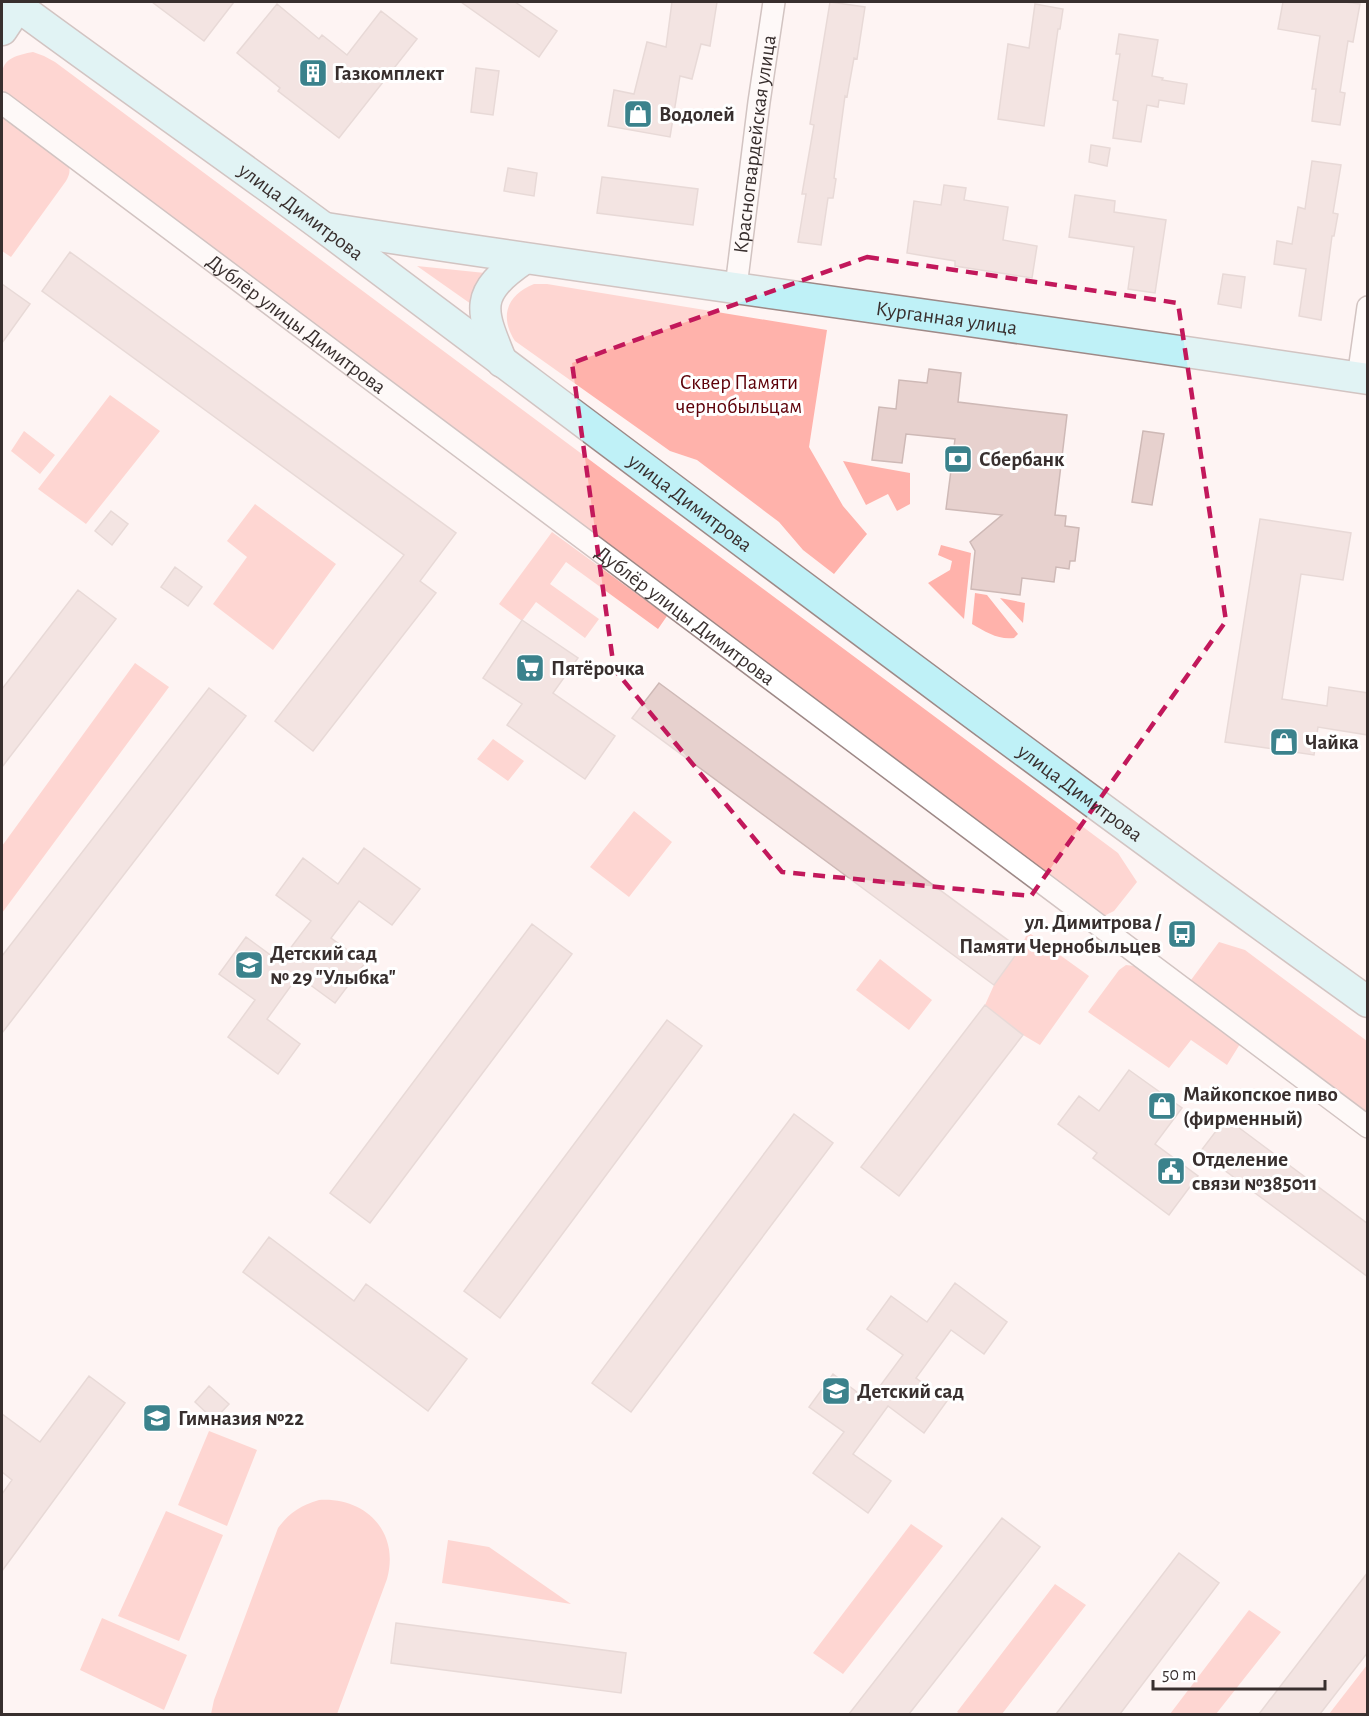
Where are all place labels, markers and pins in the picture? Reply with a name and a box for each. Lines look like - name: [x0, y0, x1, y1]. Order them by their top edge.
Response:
- building icon: Газкомплект: [297, 57, 329, 89]
- place label: Газкомплект: [334, 63, 445, 84]
- shop icon: Водолей: [622, 98, 654, 130]
- place label: Водолей: [659, 104, 735, 125]
- bank icon: Сбербанк: [942, 443, 974, 475]
- place label: Сбербанк: [979, 449, 1065, 470]
- supermarket icon: Пятёрочка: [514, 652, 546, 684]
- place label: Пятёрочка: [551, 658, 645, 679]
- shop icon: Чайка: [1268, 726, 1300, 758]
- place label: Чайка: [1305, 732, 1359, 753]
- place label: ул. Димитрова / Памяти Чернобыльцев: [959, 912, 1162, 957]
- bus stop icon: ул. Димитрова / Памяти Чернобыльцев: [1166, 918, 1198, 950]
- place label: Детский сад № 29 "Улыбка": [270, 943, 396, 988]
- school or university icon: Детский сад № 29 "Улыбка": [233, 949, 265, 981]
- place label: Майкопское пиво (фирменный): [1183, 1084, 1338, 1129]
- shop icon: Майкопское пиво (фирменный): [1146, 1090, 1178, 1122]
- place label: Отделение связи №385011: [1192, 1149, 1318, 1194]
- public building icon: Отделение связи №385011: [1155, 1155, 1187, 1187]
- school or university icon: Детский сад: [820, 1375, 852, 1407]
- place label: Детский сад: [857, 1381, 964, 1402]
- school or university icon: Гимназия №22: [141, 1402, 173, 1434]
- place label: Гимназия №22: [178, 1408, 304, 1429]

